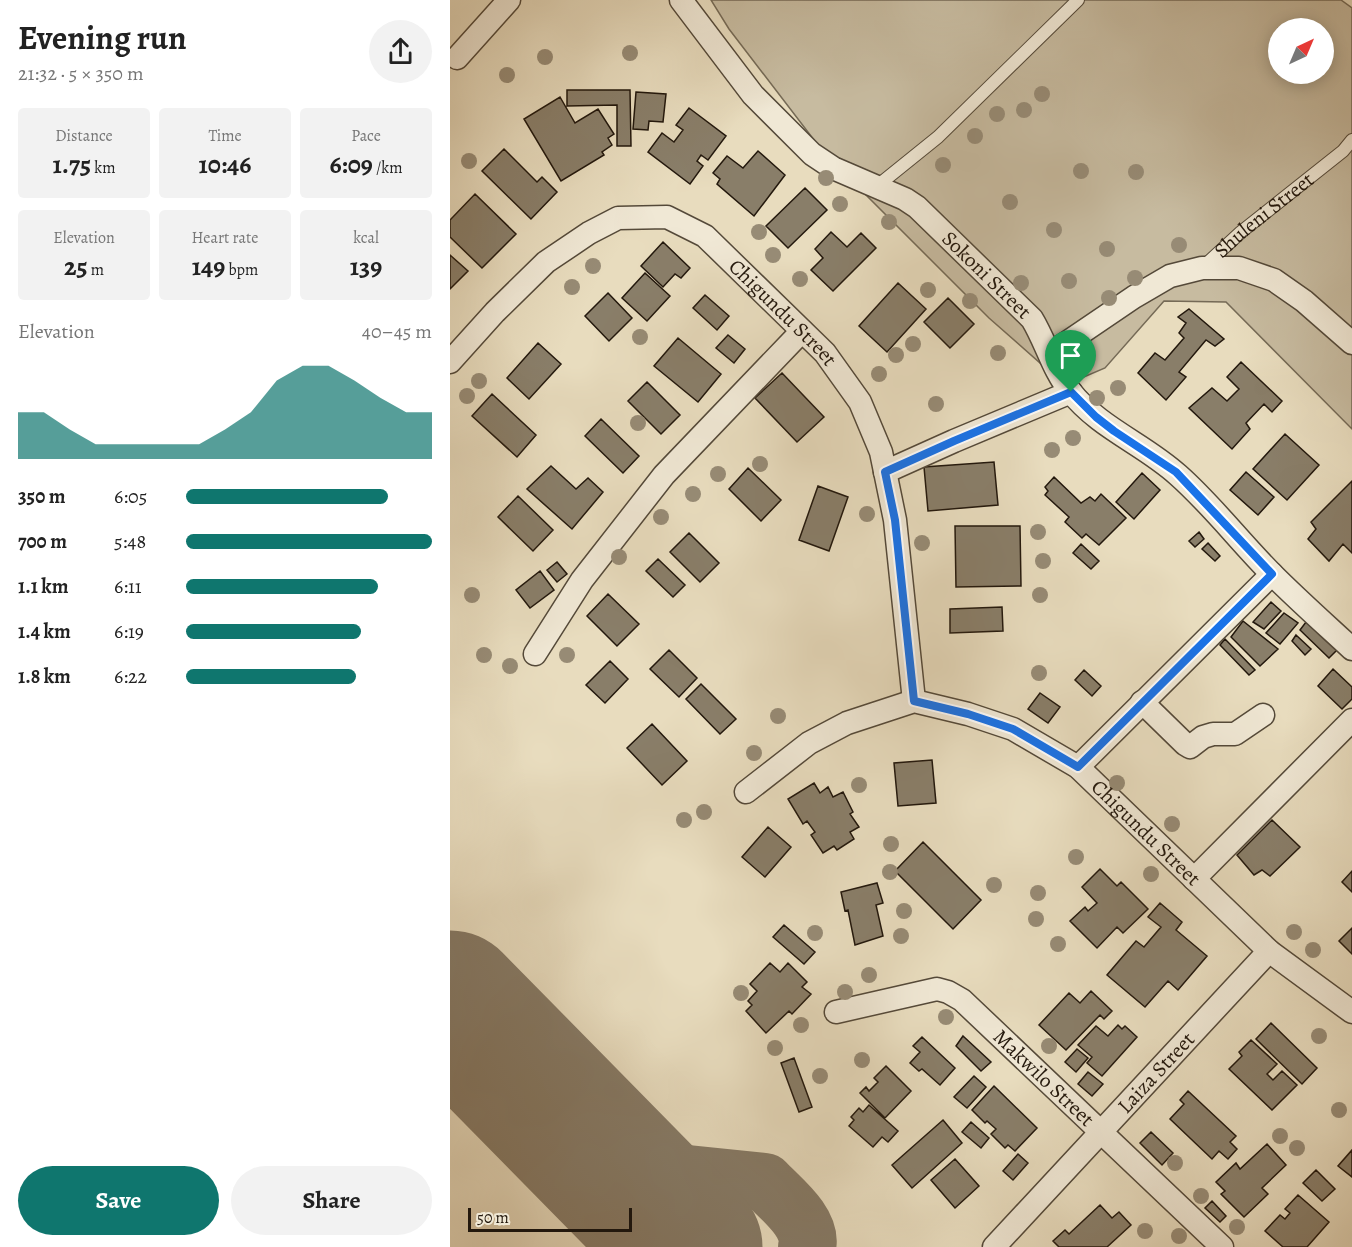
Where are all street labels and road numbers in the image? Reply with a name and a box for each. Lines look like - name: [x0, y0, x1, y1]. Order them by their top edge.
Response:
- street label: Shuleni Street: [1208, 166, 1319, 264]
- street label: Sokoni Street: [936, 225, 1038, 325]
- street label: Chigundu Street: [723, 253, 844, 372]
- street label: Chigundu Street: [1085, 773, 1207, 892]
- street label: Makwilo Street: [987, 1023, 1101, 1133]
- street label: Laiza Street: [1111, 1026, 1201, 1119]

